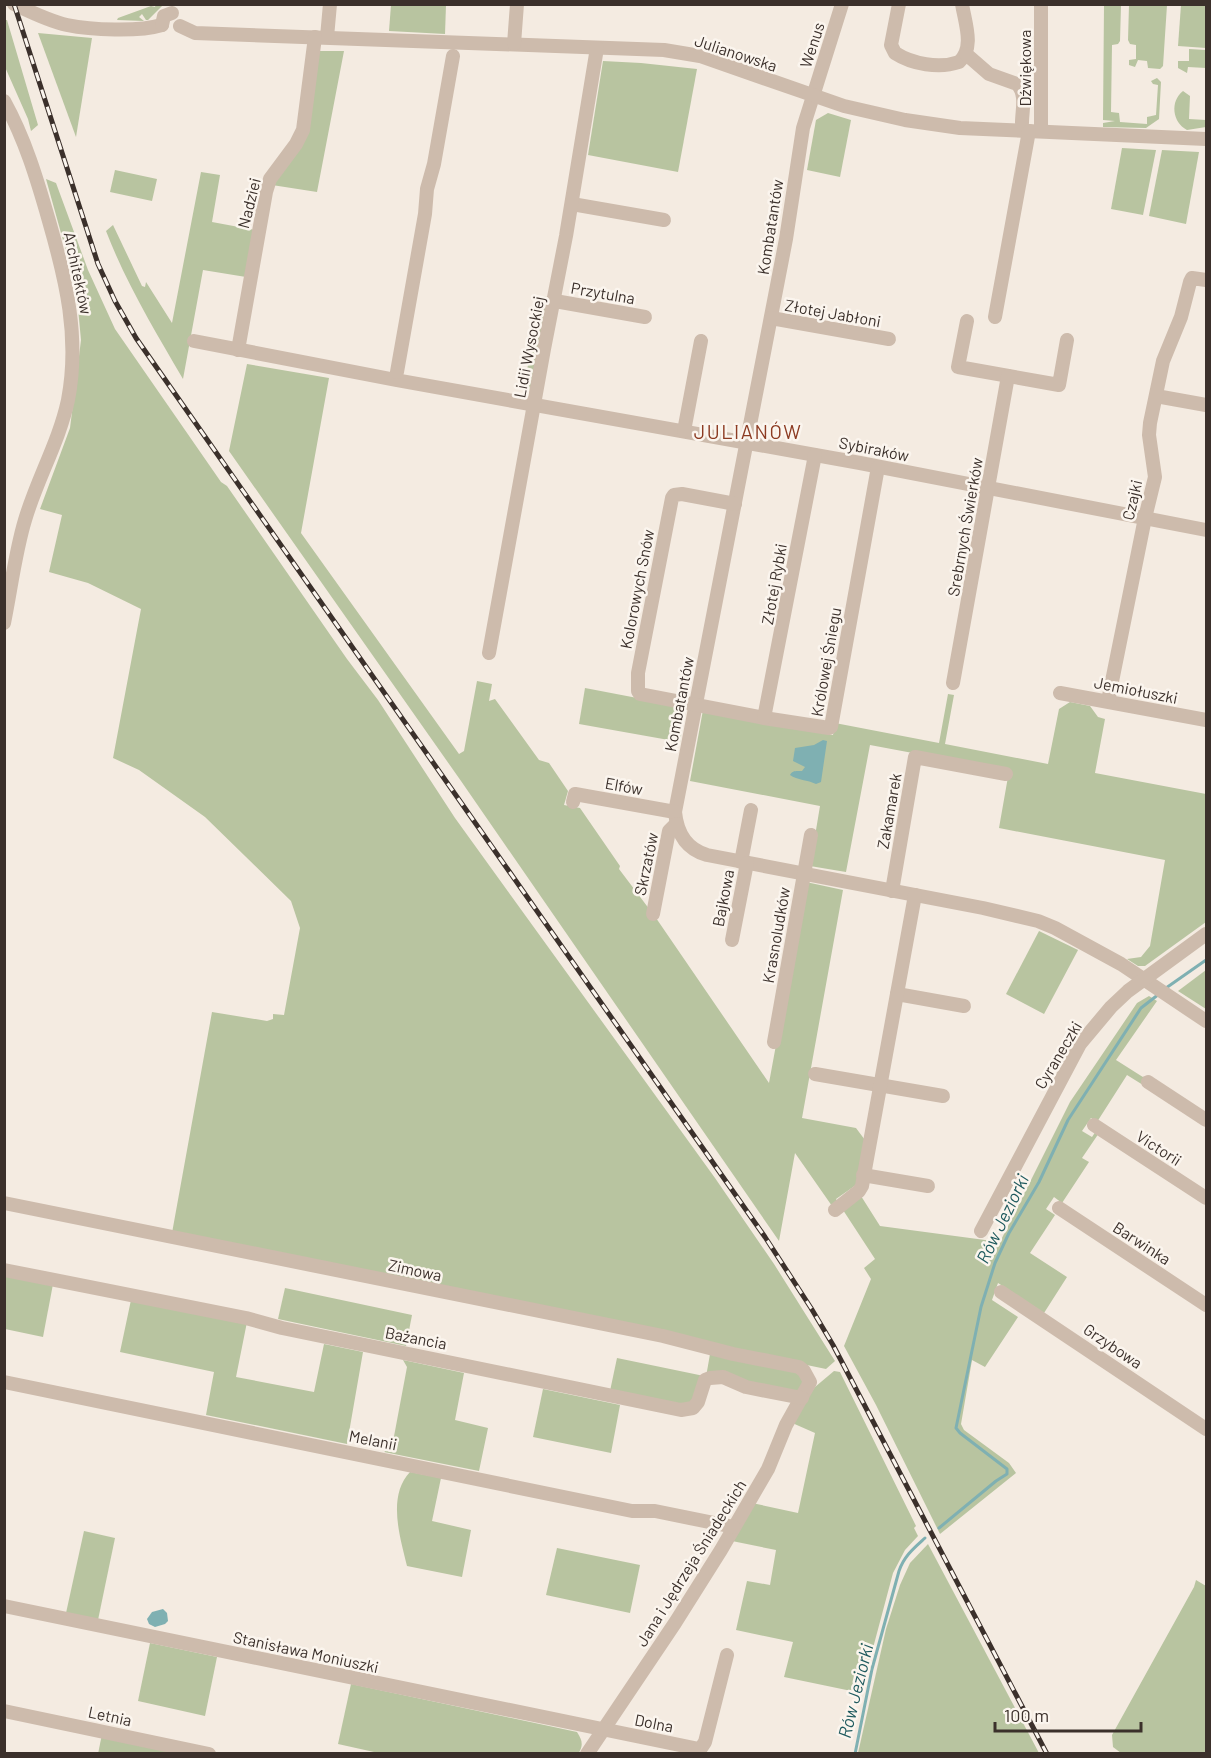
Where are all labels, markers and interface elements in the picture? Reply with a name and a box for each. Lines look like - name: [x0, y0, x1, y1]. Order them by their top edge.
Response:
- street label: Wenus: [795, 20, 828, 70]
- street label: Julianowska: [693, 30, 780, 75]
- street label: Dźwiękowa: [1015, 30, 1034, 106]
- street label: Nadziei: [233, 176, 264, 230]
- street label: Kombatantów: [753, 177, 786, 276]
- street label: Architektów: [60, 230, 97, 316]
- street label: Przytulna: [570, 278, 637, 307]
- street label: Lidii Wysockiej: [509, 294, 548, 399]
- street label: Złotej Jabłoni: [784, 295, 883, 330]
- district label: JULIANÓW: [694, 419, 802, 443]
- street label: Sybiraków: [837, 432, 911, 465]
- street label: Srebrnych Świerków: [943, 456, 986, 598]
- street label: Czajki: [1118, 478, 1145, 522]
- street label: Kolorowych Snów: [616, 527, 657, 650]
- street label: Złotej Rybki: [757, 542, 790, 626]
- street label: Królowej Śniegu: [807, 606, 844, 718]
- street label: Kombatantów: [660, 654, 697, 753]
- street label: Jemiołuszki: [1093, 672, 1180, 707]
- street label: Zakamarek: [872, 771, 905, 850]
- street label: Elfów: [604, 773, 645, 798]
- street label: Skrzatów: [630, 830, 662, 897]
- street label: Bajkowa: [708, 868, 737, 928]
- street label: Krasnoludków: [758, 885, 793, 984]
- street label: Cyraneczki: [1030, 1017, 1085, 1092]
- street label: Victorii: [1133, 1126, 1185, 1169]
- water label: Rów Jeziorki: [971, 1170, 1033, 1267]
- street label: Barwinka: [1110, 1217, 1175, 1268]
- street label: Zimowa: [387, 1255, 443, 1284]
- street label: Grzybowa: [1080, 1319, 1146, 1372]
- street label: Bażancia: [384, 1322, 449, 1353]
- street label: Melanii: [347, 1426, 399, 1453]
- street label: Jana i Jędrzeja Śniadeckich: [631, 1476, 750, 1650]
- street label: Stanisława Moniuszki: [232, 1627, 381, 1676]
- water label: Rów Jeziorki: [833, 1641, 877, 1740]
- scale bar: [995, 1695, 1140, 1733]
- street label: Letnia: [87, 1702, 134, 1729]
- text: 100 m: [1004, 1704, 1049, 1726]
- street label: Dolna: [633, 1709, 675, 1736]

